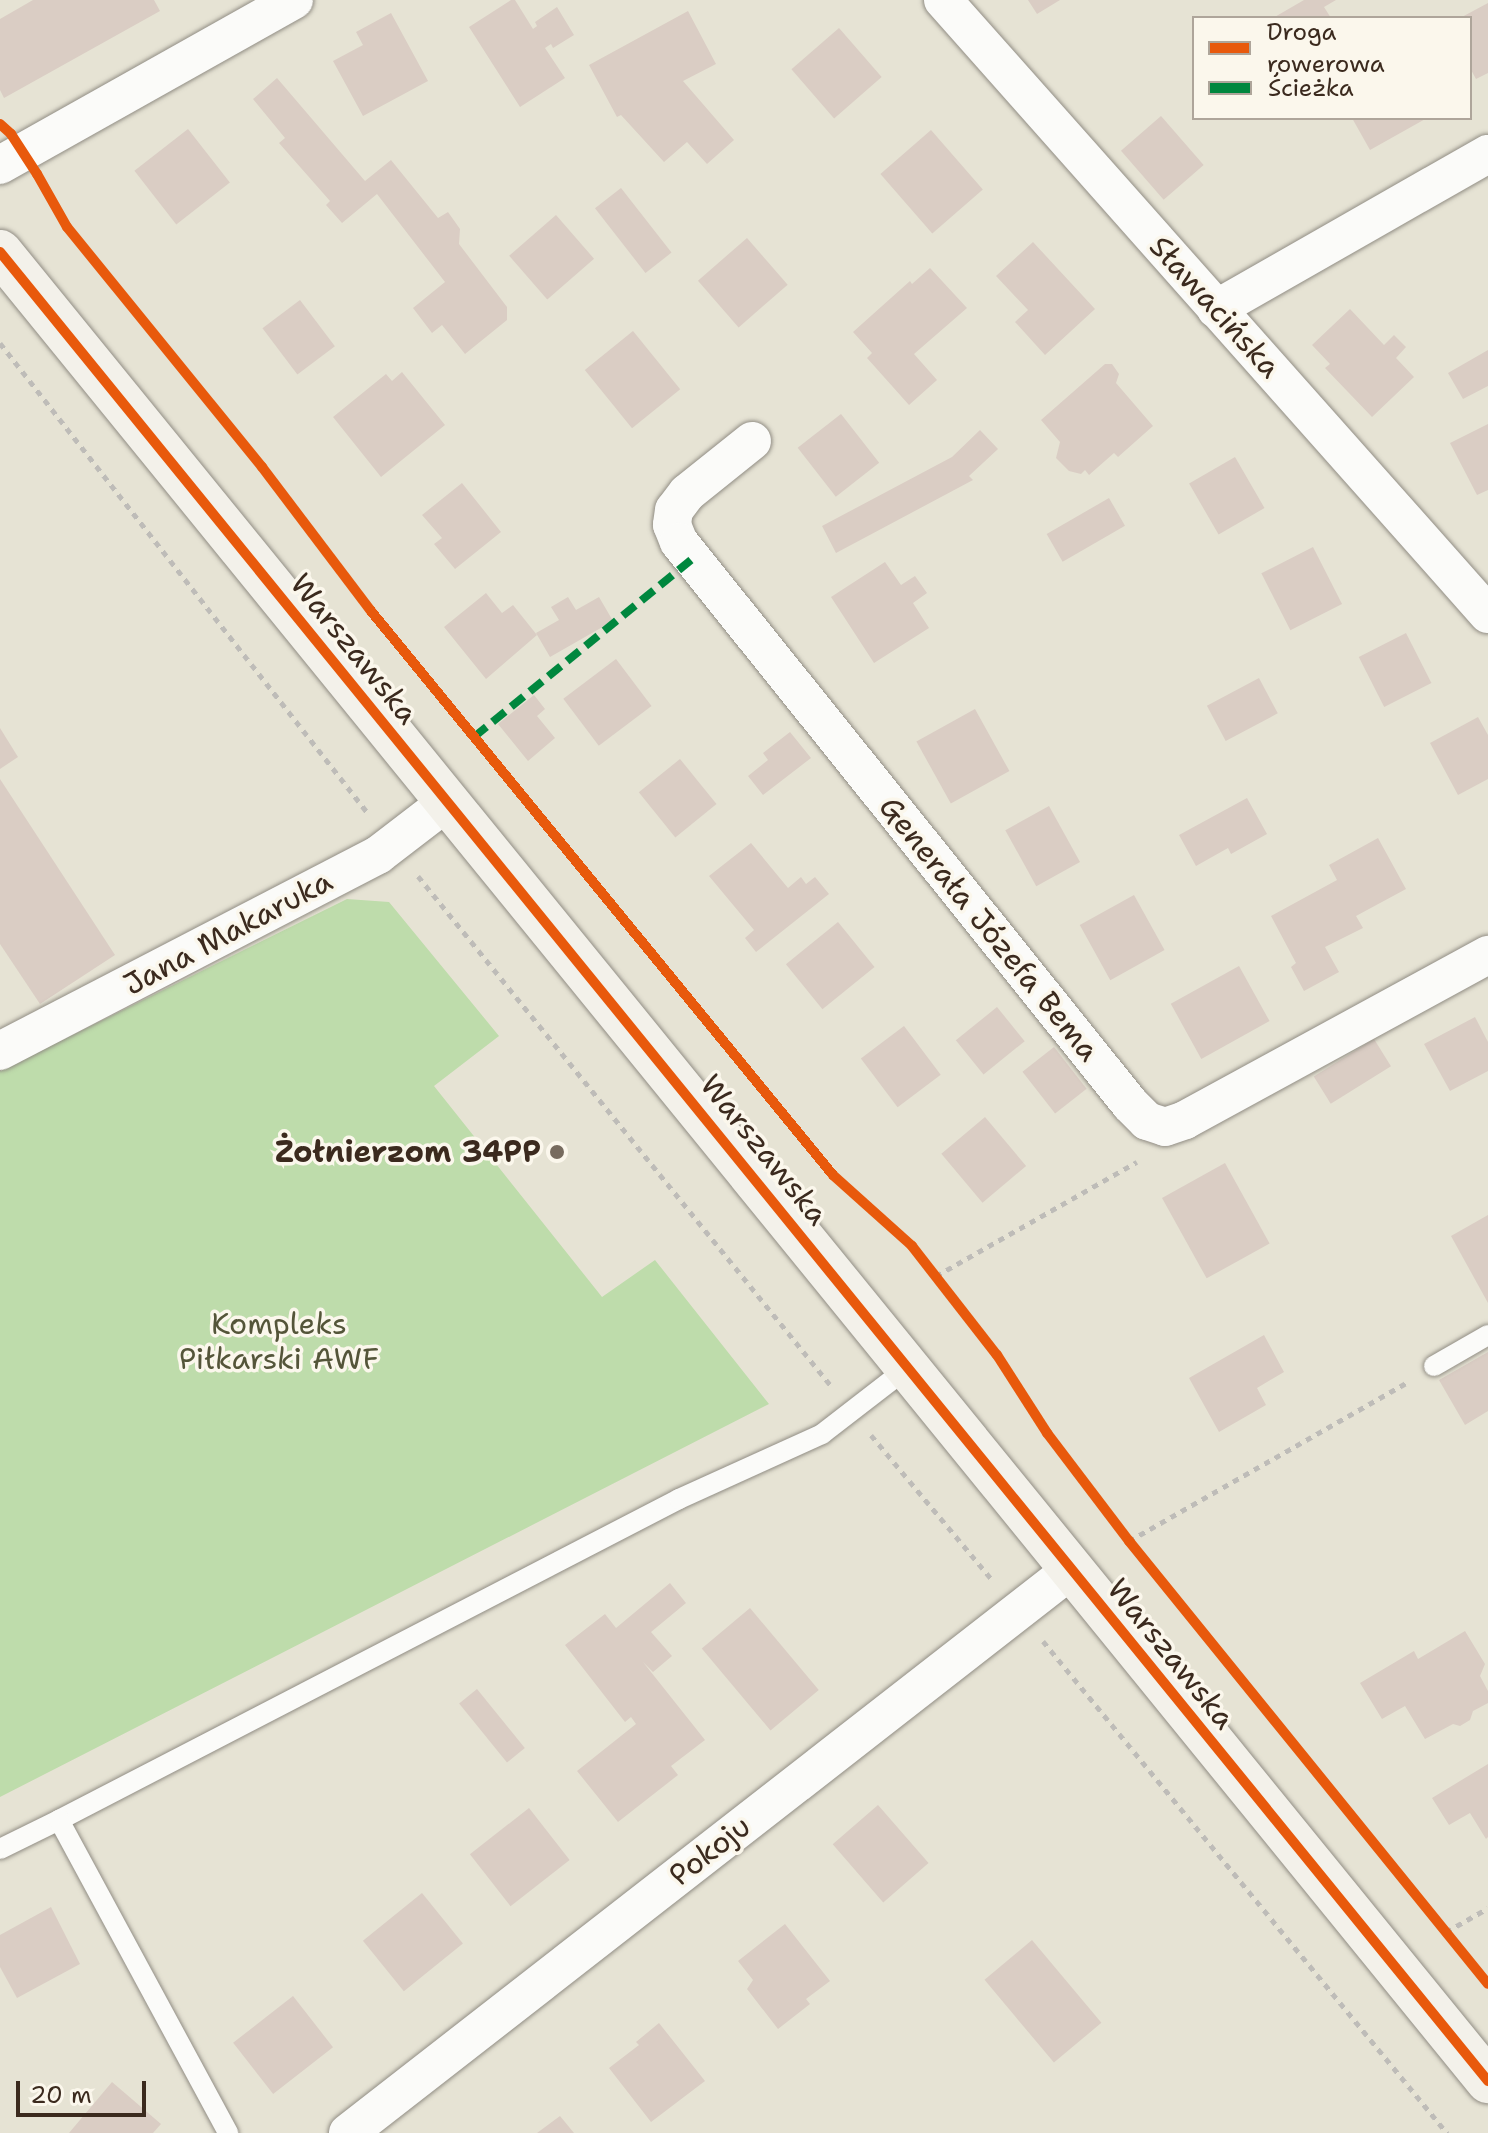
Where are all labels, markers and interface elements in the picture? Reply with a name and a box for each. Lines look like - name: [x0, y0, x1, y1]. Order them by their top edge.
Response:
- legend: [1192, 16, 1472, 120]
- text: Droga rowerowa: [1267, 16, 1385, 80]
- text: Ścieżka: [1268, 72, 1354, 104]
- street label: Sławacińska: [1142, 229, 1288, 385]
- street label: Warszawska: [282, 566, 426, 732]
- street label: Generała Józefa Bema: [871, 790, 1107, 1068]
- street label: Jana Makaruka: [118, 863, 338, 1003]
- street label: Warszawska: [692, 1067, 836, 1233]
- place label: Żołnierzom 34PP: [275, 1134, 541, 1170]
- marker: Żołnierzom 34PP: [548, 1143, 566, 1161]
- park label: Kompleks Piłkarski AWF: [179, 1306, 379, 1376]
- street label: Warszawska: [1099, 1571, 1243, 1737]
- street label: Pokoju: [662, 1808, 758, 1894]
- scale bar: [20, 2065, 150, 2115]
- text: 20 m: [30, 2079, 92, 2111]

